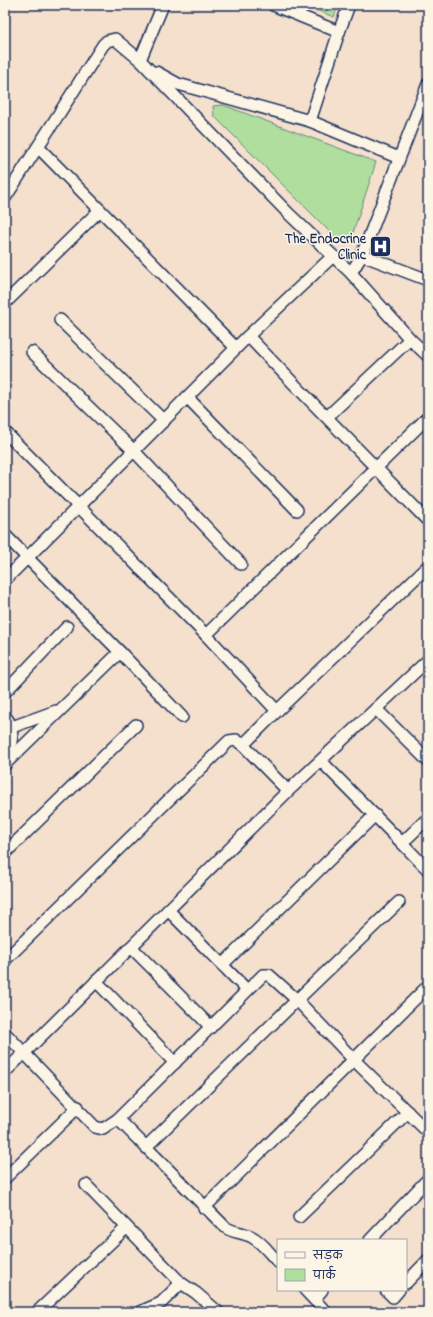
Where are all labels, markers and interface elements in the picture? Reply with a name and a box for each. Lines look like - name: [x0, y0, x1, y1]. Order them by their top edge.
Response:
- place label: The Endocrine Clinic: [285, 229, 367, 266]
- hospital icon: The Endocrine Clinic: [368, 234, 394, 260]
- legend: [277, 1239, 407, 1291]
- text: सड़क: [312, 1247, 344, 1265]
- text: पार्क: [312, 1265, 337, 1285]

